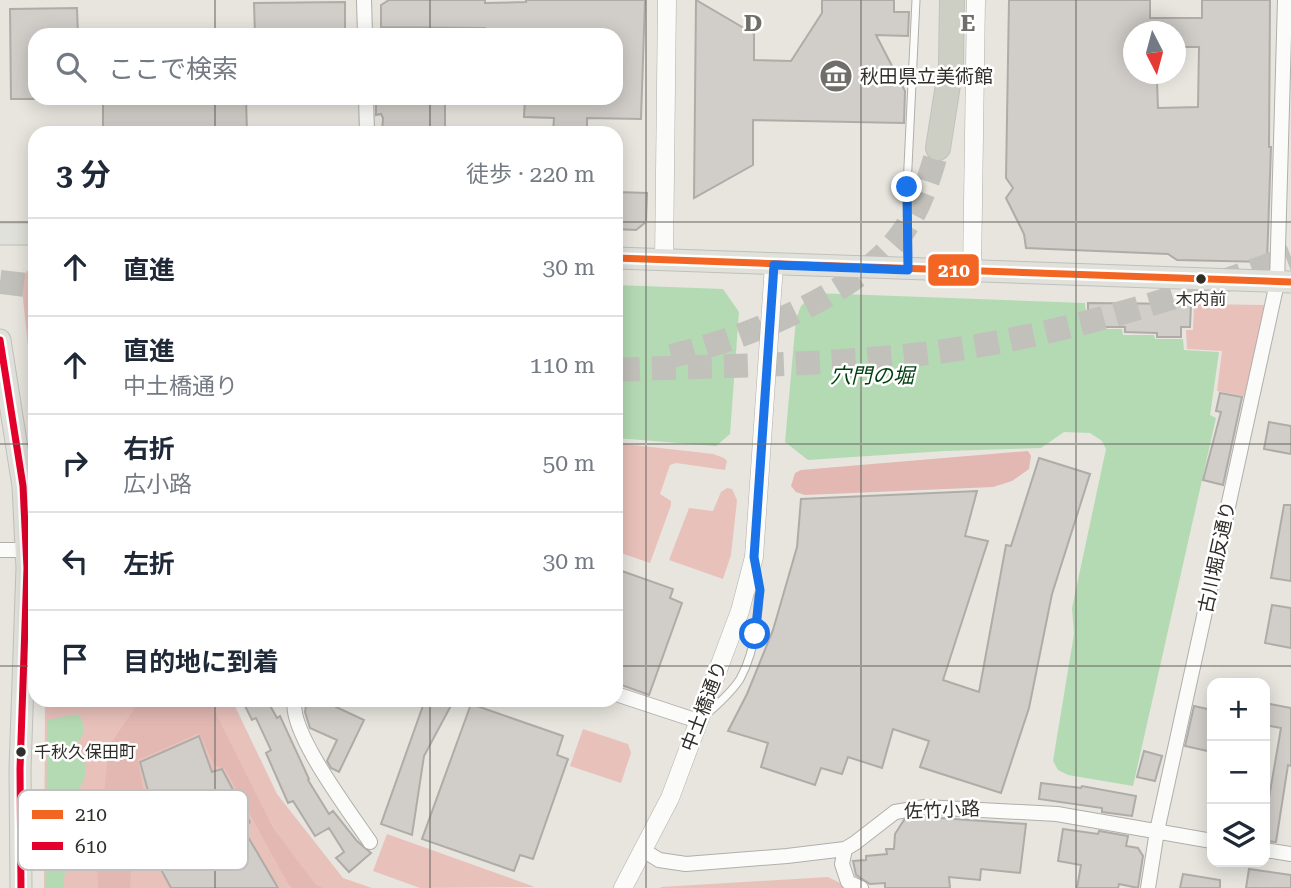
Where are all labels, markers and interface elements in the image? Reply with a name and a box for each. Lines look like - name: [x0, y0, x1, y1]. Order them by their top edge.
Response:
- text: D: [744, 10, 762, 37]
- text: E: [961, 10, 975, 37]
- north arrow: [1123, 21, 1186, 84]
- search box: [28, 28, 623, 105]
- icon: search: [52, 48, 90, 86]
- text: ここで検索: [108, 54, 238, 84]
- museum icon: 秋田県立美術館: [817, 57, 855, 95]
- place label: 秋田県立美術館: [860, 65, 993, 88]
- text: 3 分: [56, 157, 110, 192]
- text: 徒歩 · 220 m: [466, 161, 595, 188]
- route end: [891, 171, 922, 202]
- icon: ahead: [56, 248, 94, 286]
- line badge: 210: [927, 253, 980, 287]
- text: 30 m: [542, 254, 595, 281]
- text: 直進: [123, 255, 175, 285]
- text: 210: [938, 259, 970, 282]
- marker: 木内前: [1194, 272, 1208, 286]
- place label: 木内前: [1176, 289, 1227, 309]
- text: 直進: [123, 336, 175, 366]
- icon: ahead: [56, 346, 94, 384]
- text: 110 m: [530, 352, 595, 379]
- water label: 穴門の堀: [830, 364, 917, 388]
- text: 中土橋通り: [123, 373, 238, 400]
- text: 右折: [123, 434, 175, 464]
- icon: right: [56, 444, 94, 482]
- text: 50 m: [542, 450, 595, 477]
- text: 広小路: [123, 471, 192, 498]
- street label: 古川堀反通り: [1194, 499, 1240, 615]
- icon: left: [56, 542, 94, 580]
- text: 30 m: [542, 548, 595, 575]
- text: 左折: [123, 549, 175, 579]
- route start: [739, 618, 770, 649]
- icon: arrive: [56, 640, 94, 678]
- text: 目的地に到着: [123, 647, 279, 677]
- street label: 中土橋通り: [676, 658, 732, 754]
- map controls: [1207, 678, 1270, 867]
- button: +: [1207, 678, 1270, 741]
- button: −: [1207, 741, 1270, 804]
- place label: 千秋久保田町: [34, 742, 136, 762]
- marker: 千秋久保田町: [14, 745, 28, 759]
- legend: [18, 790, 248, 870]
- street label: 佐竹小路: [904, 797, 980, 823]
- text: 210: [75, 803, 107, 826]
- button: layers: [1207, 804, 1270, 867]
- text: 610: [75, 835, 107, 858]

